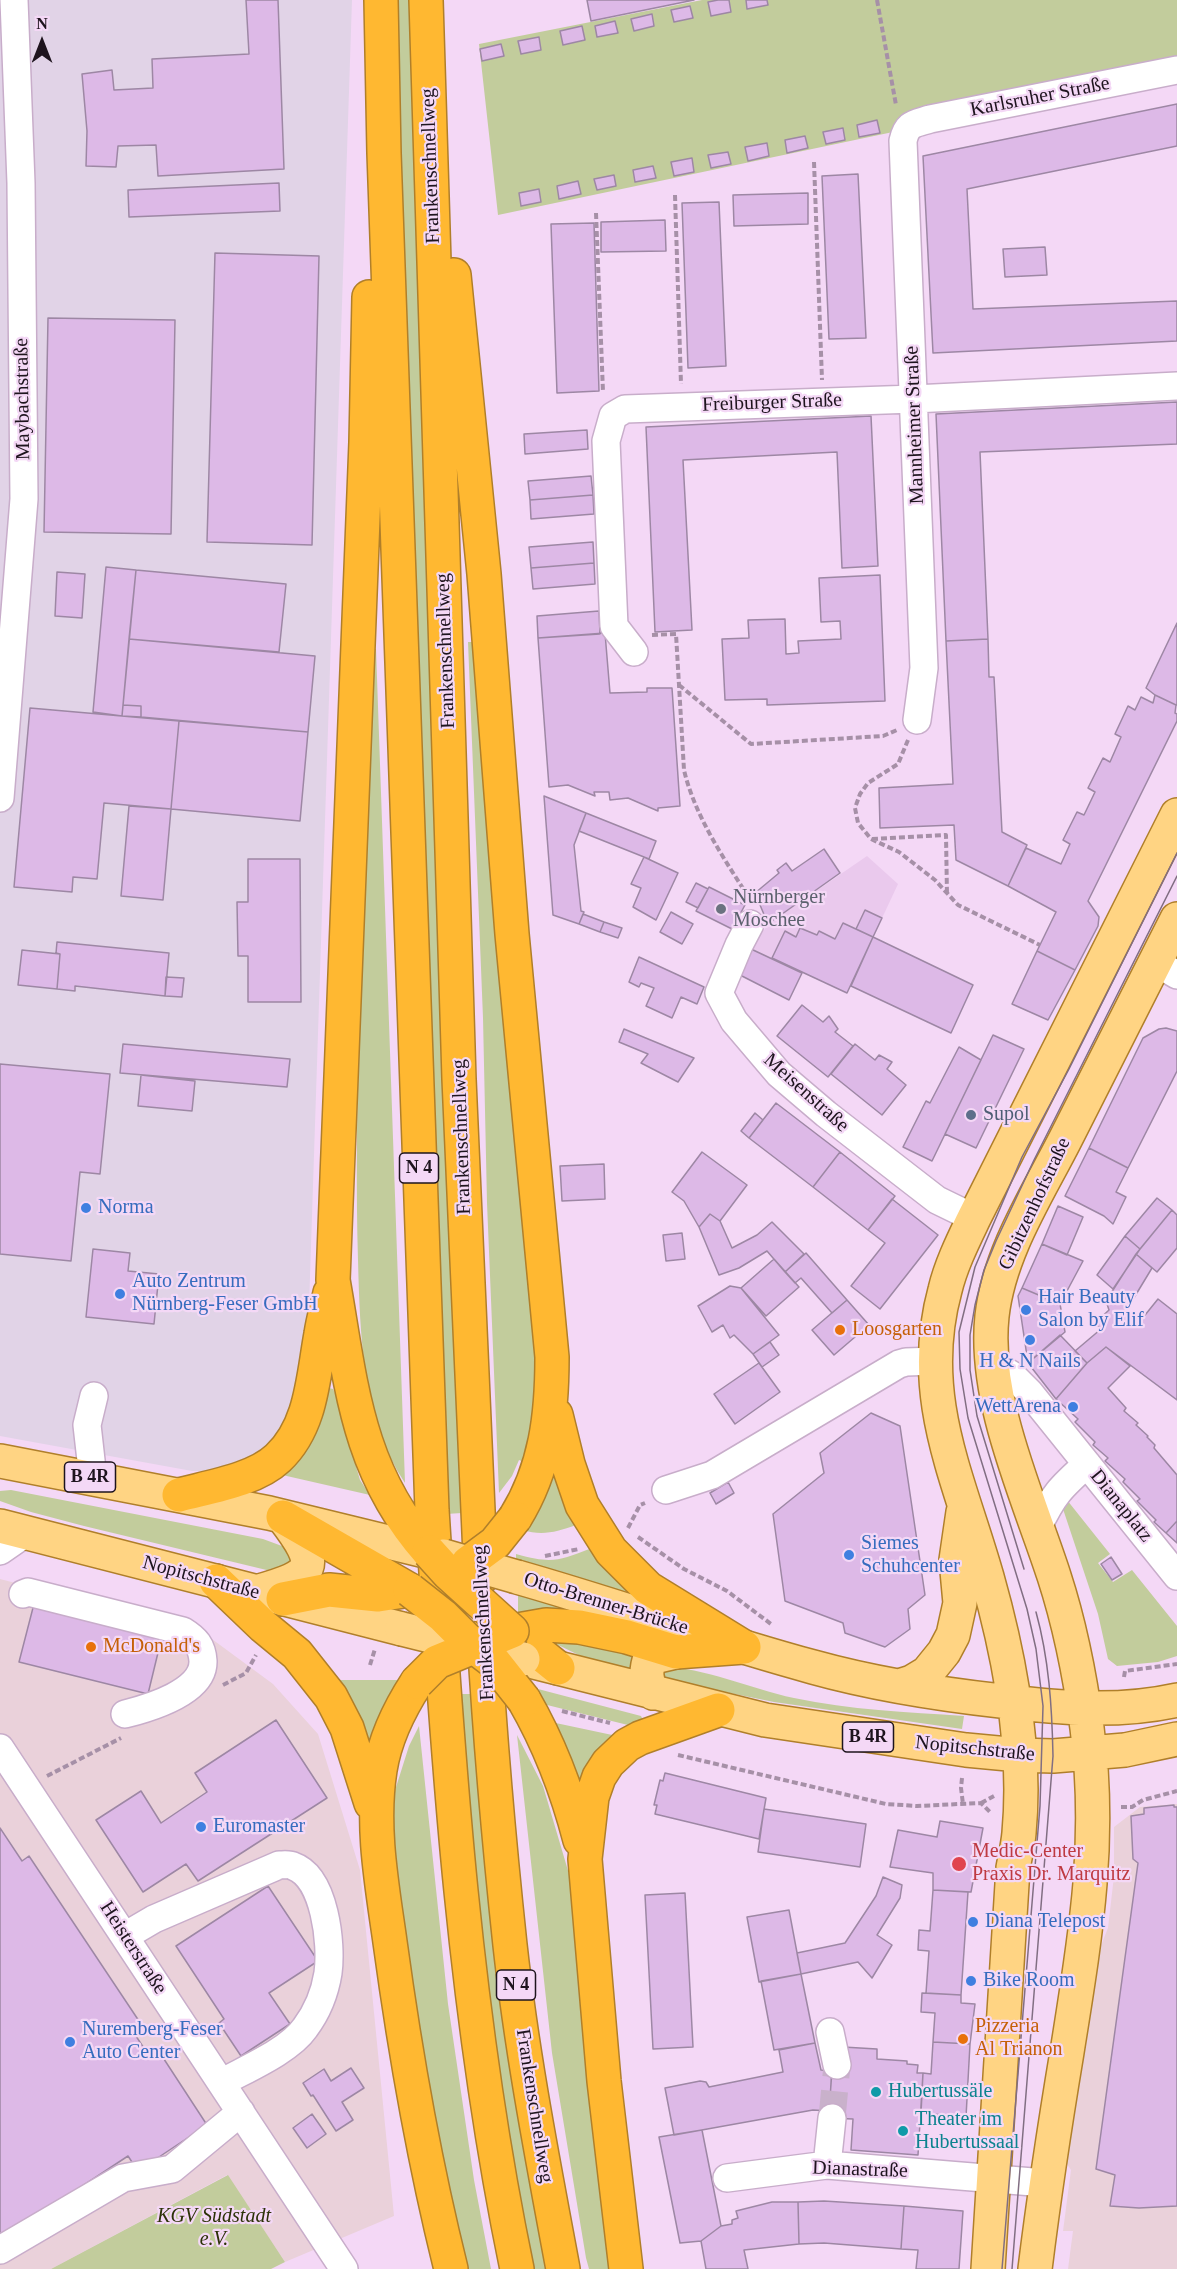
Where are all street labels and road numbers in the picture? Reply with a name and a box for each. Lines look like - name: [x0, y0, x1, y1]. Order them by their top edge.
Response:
- street label: Karlsruher Straße: [968, 72, 1112, 122]
- street label: Frankenschnellweg: [416, 88, 446, 244]
- street label: Maybachstraße: [10, 338, 36, 460]
- street label: Mannheimer Straße: [900, 345, 930, 505]
- street label: Freiburger Straße: [702, 389, 842, 417]
- street label: Frankenschnellweg: [431, 573, 461, 729]
- street label: Meisenstraße: [758, 1048, 854, 1138]
- street label: Frankenschnellweg: [447, 1059, 477, 1215]
- street label: Gibitzenhofstraße: [994, 1134, 1076, 1274]
- road number: N 4: [400, 1153, 438, 1183]
- road number: B 4R: [64, 1462, 116, 1492]
- street label: Dianaplatz: [1084, 1465, 1158, 1547]
- street label: Frankenschnellweg: [468, 1545, 500, 1701]
- street label: Nopitschstraße: [140, 1551, 262, 1605]
- street label: Otto-Brenner-Brücke: [521, 1568, 691, 1640]
- road number: B 4R: [842, 1722, 894, 1752]
- street label: Nopitschstraße: [914, 1731, 1036, 1767]
- street label: Heisterstraße: [94, 1897, 172, 1999]
- road number: N 4: [496, 1970, 536, 2000]
- street label: Frankenschnellweg: [510, 2027, 558, 2185]
- street label: Dianastraße: [812, 2156, 908, 2184]

